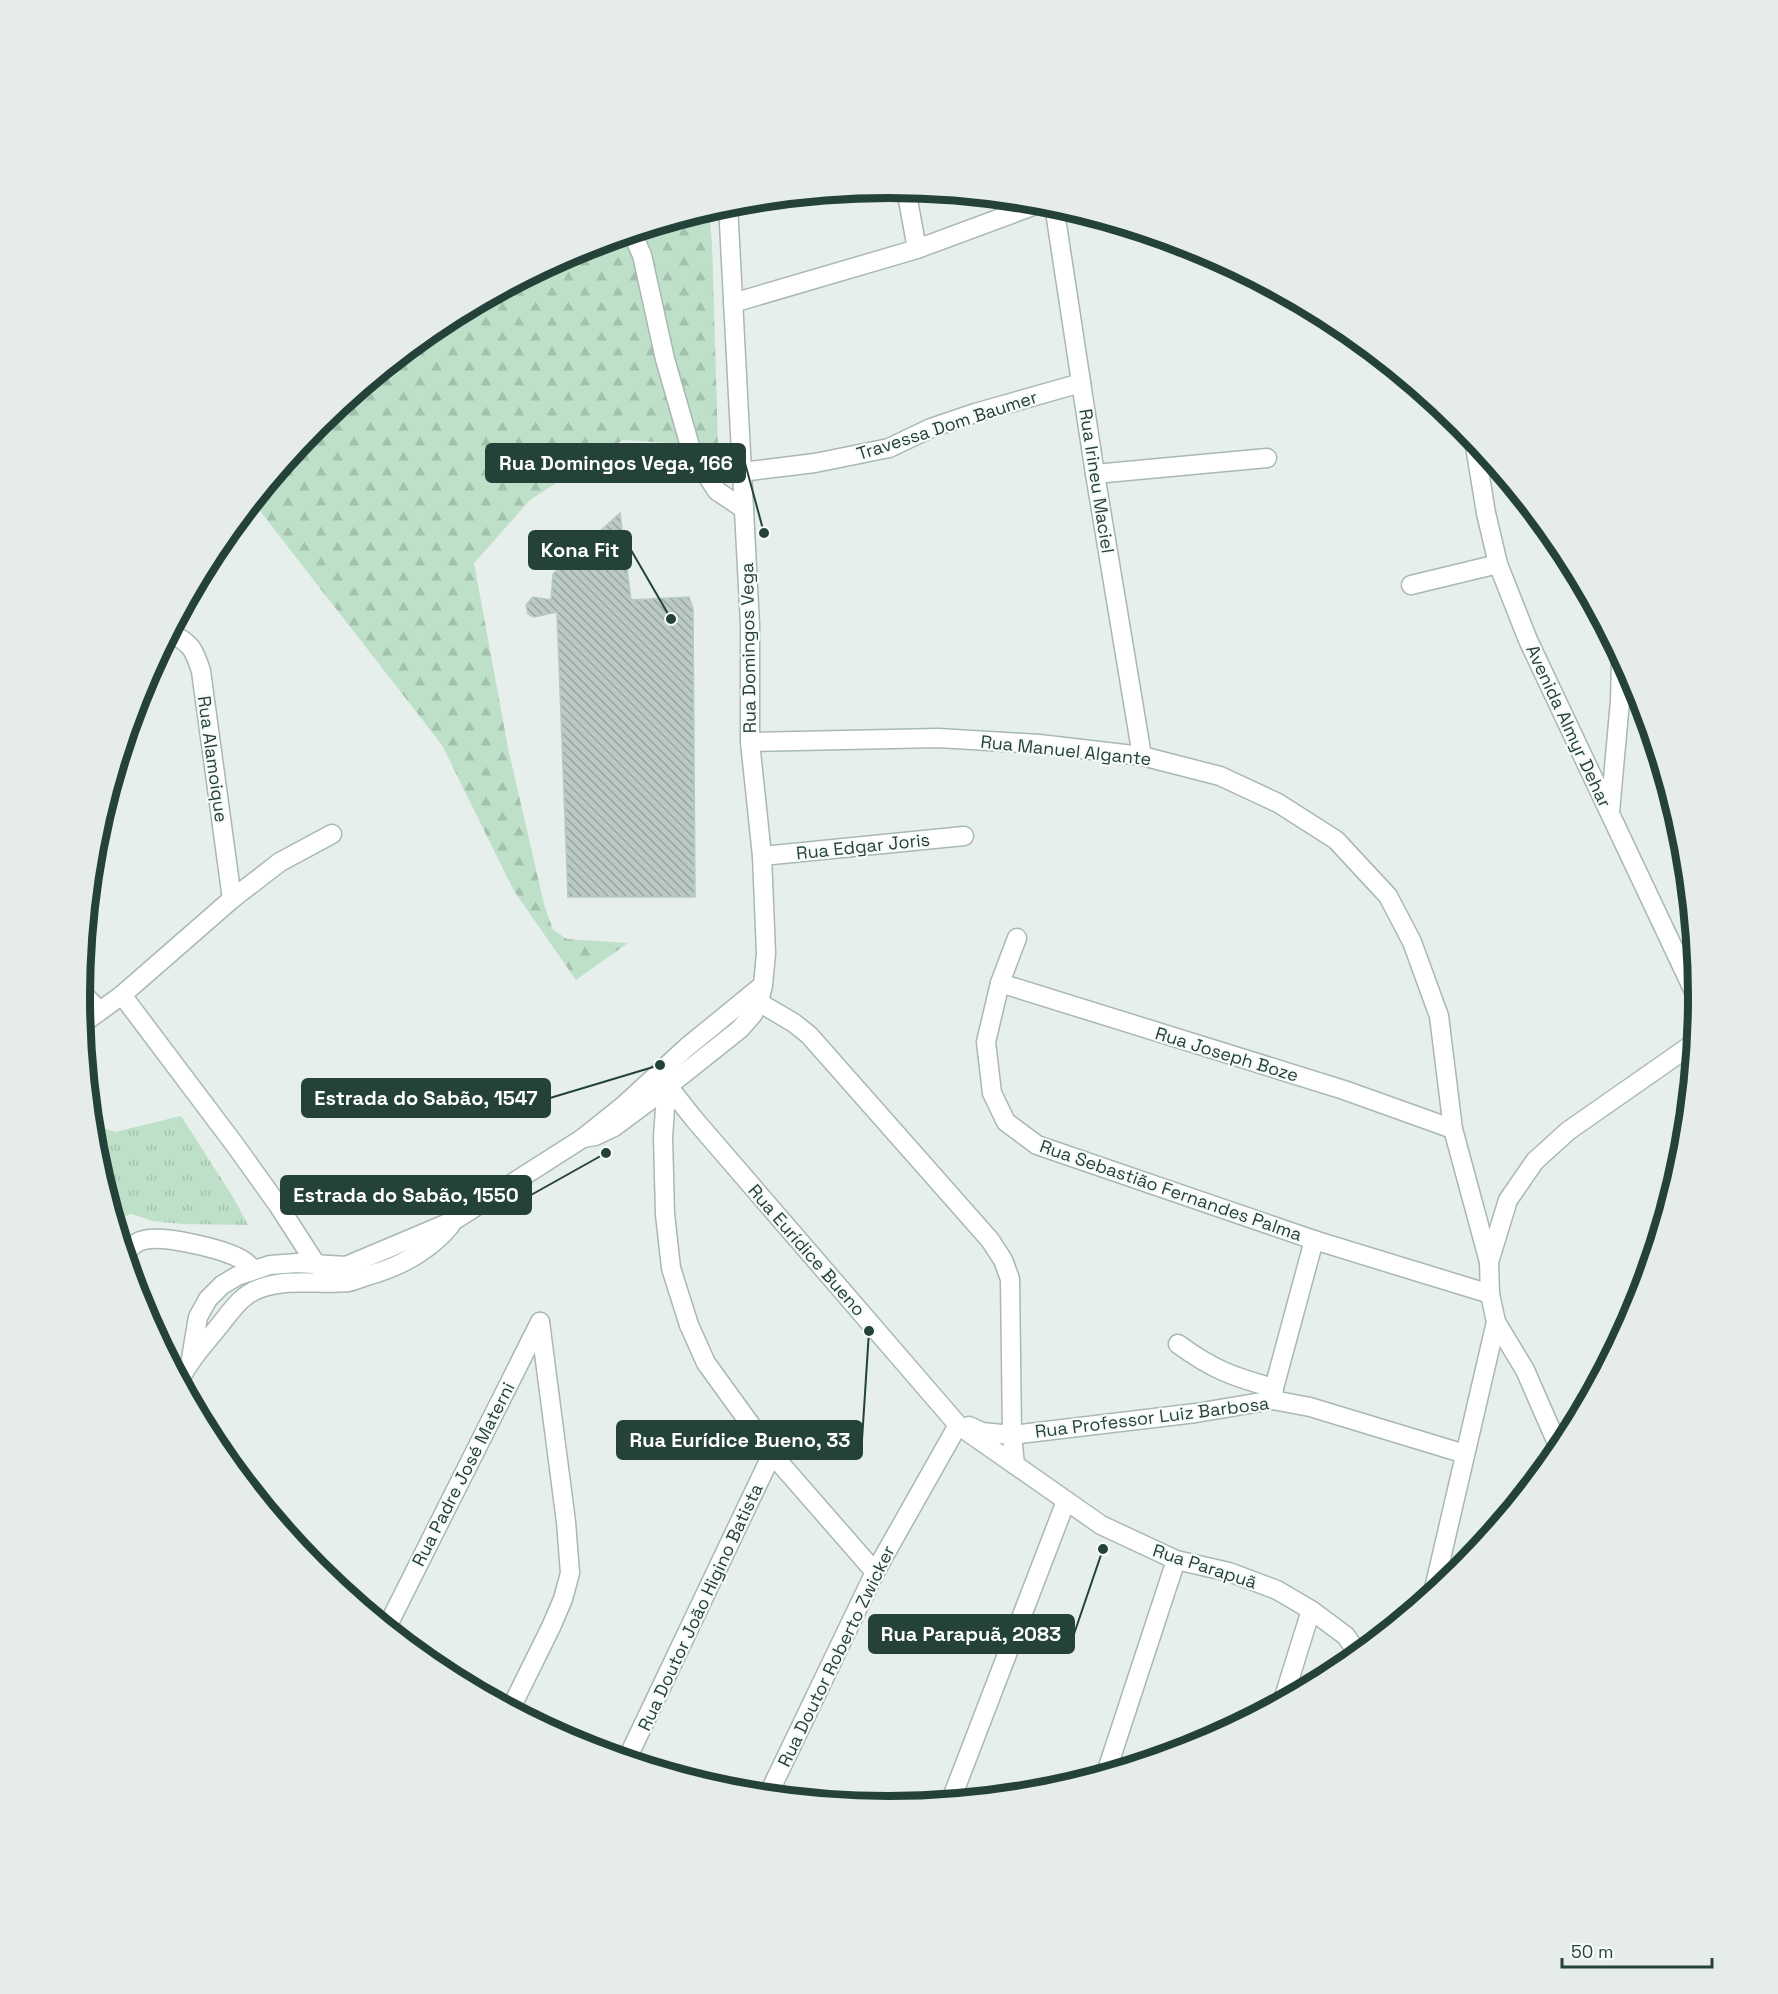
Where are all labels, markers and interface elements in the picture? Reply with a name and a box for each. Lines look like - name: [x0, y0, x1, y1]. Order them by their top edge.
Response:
- street label: Travessa Dom Baumer: [854, 385, 1040, 465]
- street label: Rua Irineu Maciel: [1074, 407, 1120, 555]
- callout: Rua Domingos Vega, 166: [486, 444, 745, 482]
- text: Rua Domingos Vega, 166: [499, 450, 733, 476]
- callout: Kona Fit: [529, 531, 631, 569]
- text: Kona Fit: [541, 537, 619, 563]
- street label: Rua Domingos Vega: [735, 562, 761, 734]
- street label: Avenida Almyr Dehar: [1521, 641, 1617, 811]
- street label: Rua Alamoique: [193, 694, 233, 824]
- street label: Rua Manuel Algante: [979, 730, 1153, 770]
- street label: Rua Edgar Joris: [795, 828, 931, 864]
- street label: Rua Joseph Boze: [1153, 1021, 1301, 1087]
- callout: Estrada do Sabão, 1547: [302, 1079, 550, 1117]
- text: Estrada do Sabão, 1547: [314, 1085, 538, 1111]
- street label: Rua Sebastião Fernandes Palma: [1037, 1134, 1305, 1246]
- callout: Estrada do Sabão, 1550: [281, 1176, 531, 1214]
- street label: Rua Eurídice Bueno: [743, 1179, 871, 1321]
- text: Estrada do Sabão, 1550: [293, 1182, 519, 1208]
- street label: Rua Padre José Materni: [407, 1378, 519, 1570]
- street label: Rua Professor Luiz Barbosa: [1034, 1391, 1270, 1443]
- callout: Rua Eurídice Bueno, 33: [617, 1421, 862, 1459]
- text: Rua Eurídice Bueno, 33: [630, 1427, 850, 1453]
- street label: Rua Doutor João Higino Batista: [632, 1480, 768, 1734]
- street label: Rua Parapuã: [1150, 1538, 1260, 1594]
- street label: Rua Doutor Roberto Zwicker: [772, 1541, 900, 1771]
- callout: Rua Parapuã, 2083: [869, 1615, 1074, 1653]
- text: Rua Parapuã, 2083: [881, 1621, 1061, 1647]
- scale bar: [1562, 1931, 1712, 1969]
- text: 50 m: [1571, 1940, 1613, 1963]

